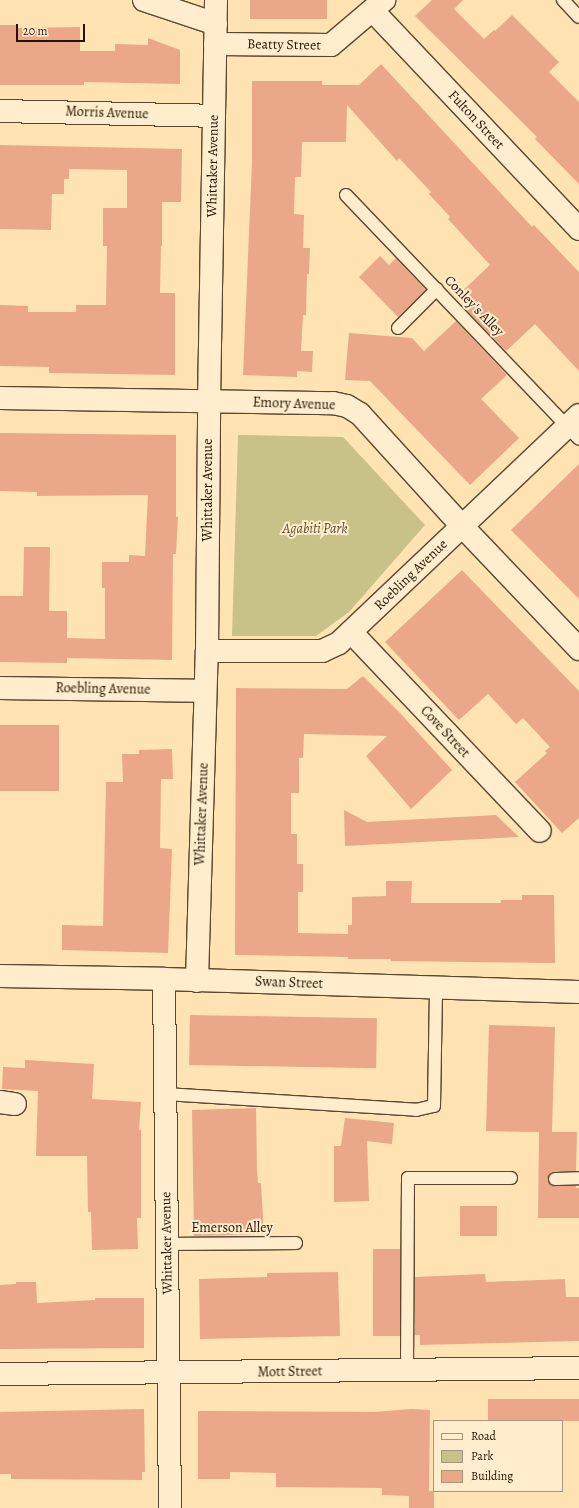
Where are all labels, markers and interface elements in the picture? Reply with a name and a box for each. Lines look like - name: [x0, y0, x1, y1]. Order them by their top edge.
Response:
- scale bar: [18, 16, 87, 42]
- text: 20 m: [23, 23, 47, 39]
- street label: Beatty Street: [247, 36, 321, 54]
- street label: Fulton Street: [444, 87, 508, 153]
- street label: Morris Avenue: [65, 103, 149, 123]
- street label: Whittaker Avenue: [204, 114, 222, 218]
- street label: Conley's Alley: [441, 272, 507, 340]
- street label: Emory Avenue: [252, 394, 336, 414]
- street label: Whittaker Avenue: [200, 439, 216, 541]
- park label: Agabiti Park: [283, 521, 347, 537]
- street label: Roebling Avenue: [371, 536, 451, 614]
- street label: Roebling Avenue: [55, 680, 151, 698]
- street label: Cove Street: [417, 703, 473, 761]
- street label: Whittaker Avenue: [192, 762, 212, 866]
- street label: Swan Street: [255, 973, 323, 993]
- street label: Whittaker Avenue: [158, 1191, 176, 1295]
- street label: Emerson Alley: [191, 1220, 273, 1236]
- street label: Mott Street: [257, 1363, 323, 1381]
- legend: [433, 1420, 563, 1492]
- text: Road: [471, 1428, 496, 1444]
- text: Park: [471, 1448, 494, 1464]
- text: Building: [471, 1468, 513, 1484]

